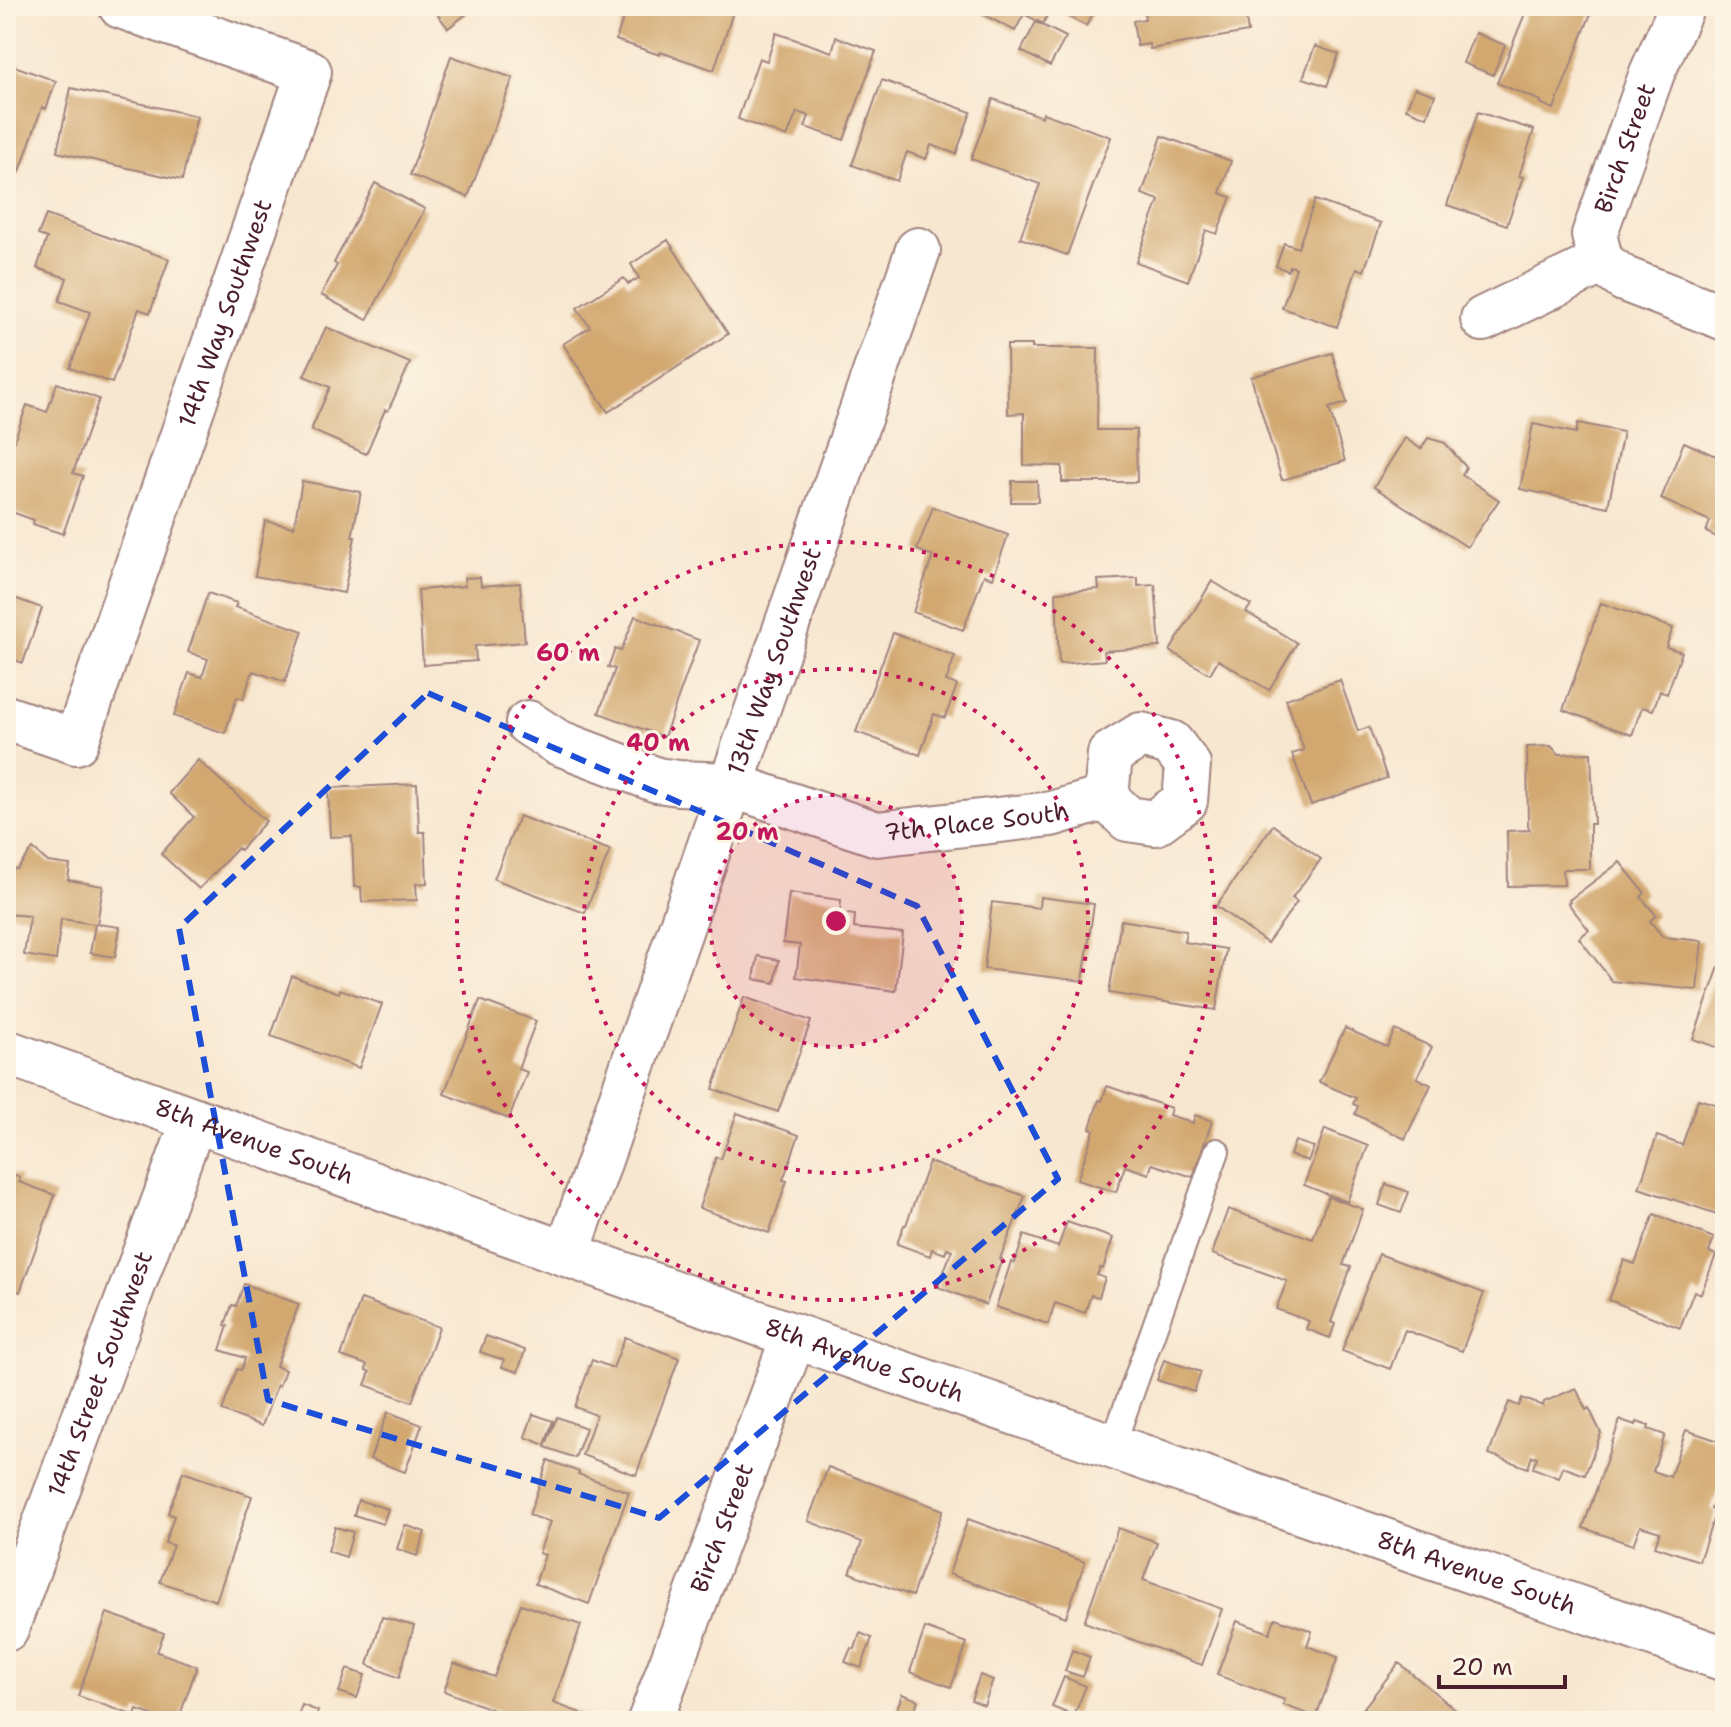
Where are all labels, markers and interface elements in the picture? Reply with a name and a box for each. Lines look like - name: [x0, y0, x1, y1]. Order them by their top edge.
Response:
- street label: Birch Street: [1587, 79, 1663, 218]
- street label: 14th Way Southwest: [171, 195, 280, 431]
- street label: 13th Way Southwest: [720, 543, 829, 779]
- text: 60 m: [536, 637, 600, 669]
- text: 40 m: [626, 727, 690, 759]
- street label: 7th Place South: [882, 794, 1073, 849]
- text: 20 m: [715, 816, 779, 848]
- centre of rings: [822, 907, 850, 935]
- street label: 8th Avenue South: [151, 1091, 358, 1192]
- street label: 14th Street Southwest: [40, 1247, 160, 1501]
- street label: 8th Avenue South: [760, 1311, 968, 1410]
- street label: Birch Street: [683, 1459, 761, 1597]
- street label: 8th Avenue South: [1373, 1523, 1580, 1622]
- scale bar: [1439, 1639, 1565, 1689]
- text: 20 m: [1451, 1651, 1513, 1683]

